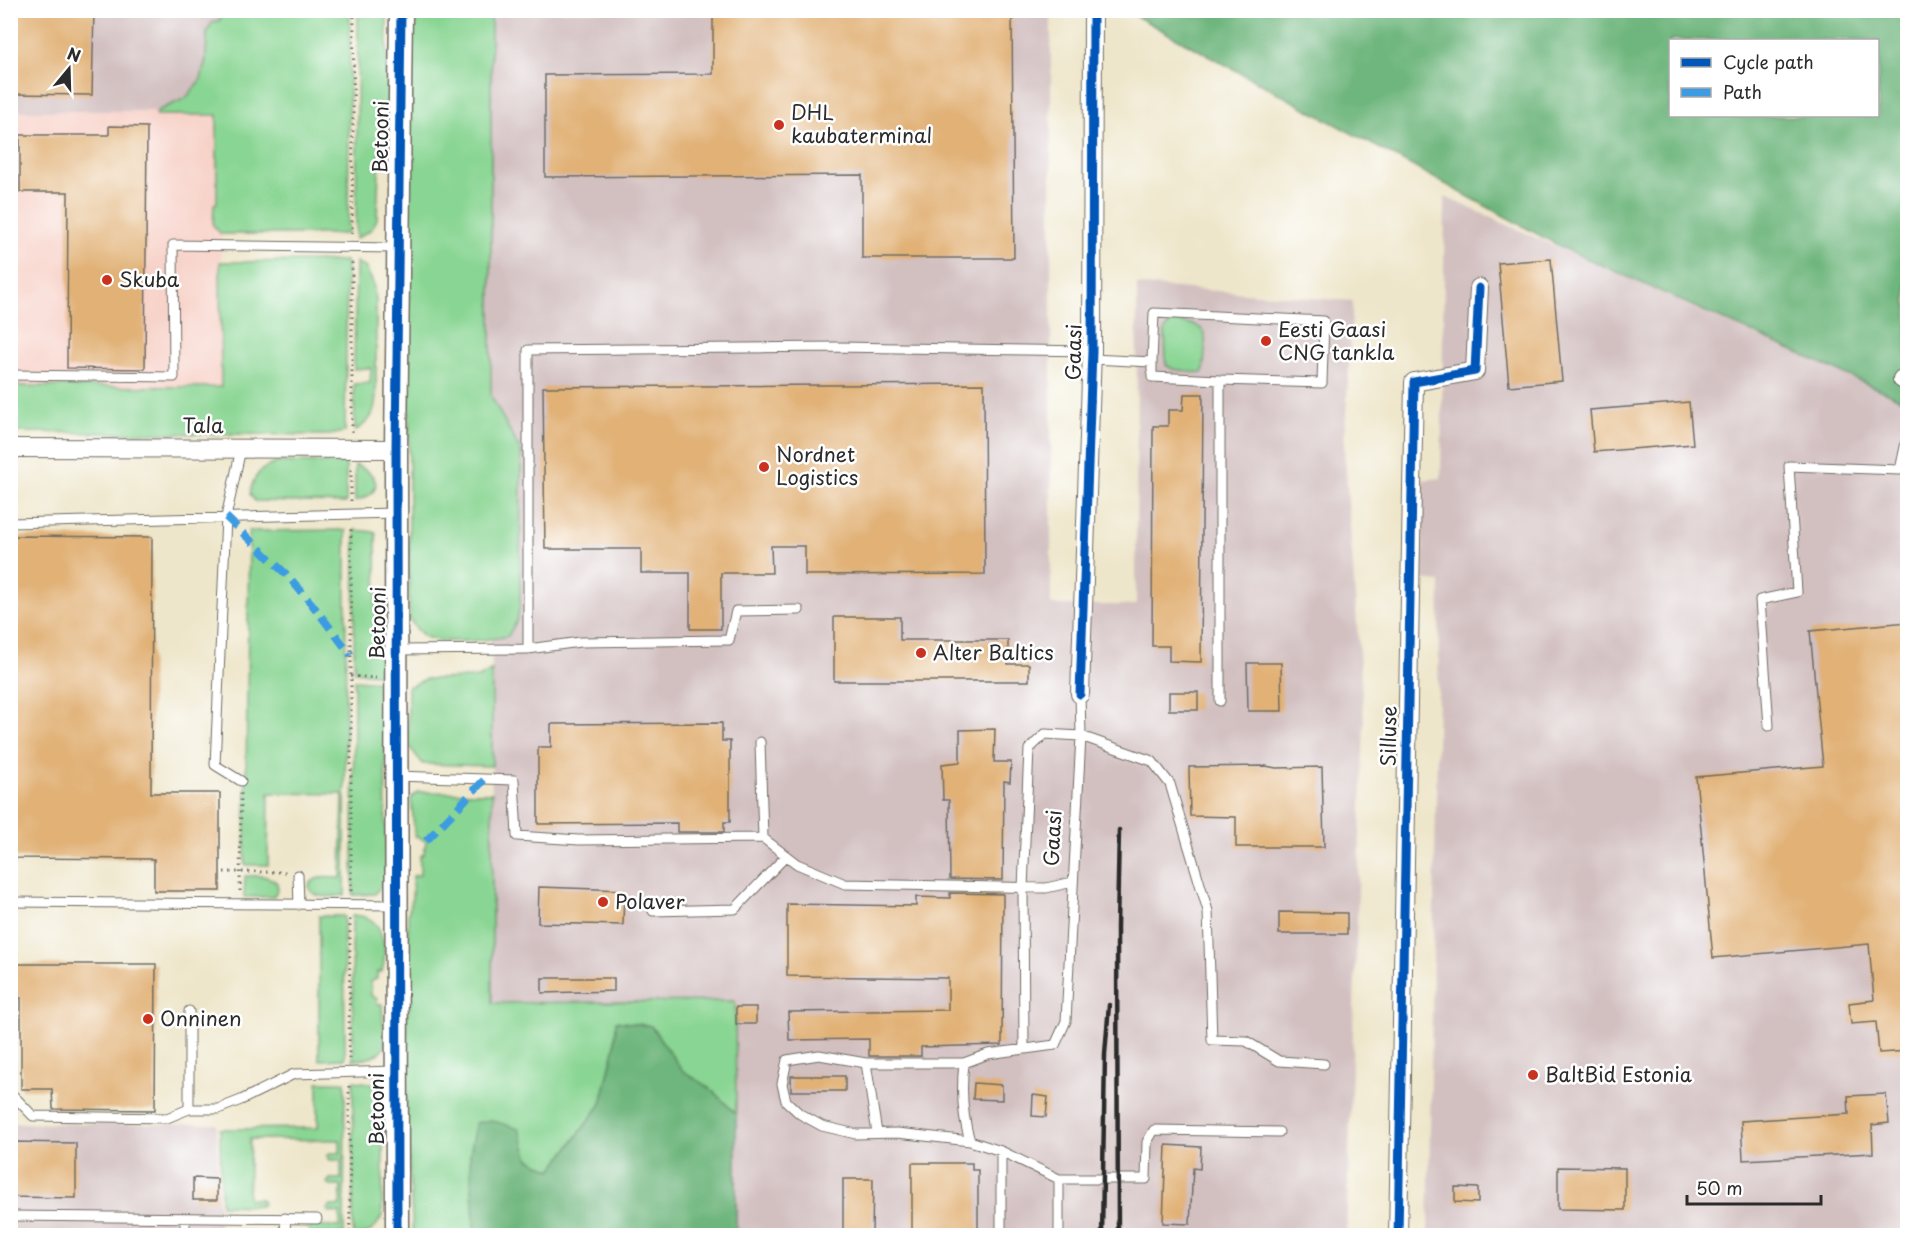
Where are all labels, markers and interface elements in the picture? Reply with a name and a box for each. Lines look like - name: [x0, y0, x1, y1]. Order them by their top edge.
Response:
- north arrow: [39, 39, 99, 99]
- legend: [1669, 39, 1879, 117]
- text: N: [64, 40, 84, 67]
- text: Cycle path: [1723, 48, 1814, 75]
- text: Path: [1723, 78, 1762, 105]
- place label: DHL kaubaterminal: [791, 97, 932, 150]
- street label: Betooni: [364, 100, 396, 174]
- marker: DHL kaubaterminal: [772, 118, 786, 132]
- place label: Skuba: [119, 264, 180, 294]
- marker: Skuba: [100, 273, 114, 287]
- place label: Eesti Gaasi CNG tankla: [1278, 314, 1395, 367]
- street label: Gaasi: [1058, 323, 1088, 381]
- marker: Eesti Gaasi CNG tankla: [1259, 334, 1273, 348]
- street label: Tala: [182, 410, 224, 440]
- place label: Nordnet Logistics: [776, 439, 858, 492]
- marker: Nordnet Logistics: [757, 460, 771, 474]
- street label: Betooni: [361, 586, 393, 660]
- place label: Alter Baltics: [933, 637, 1054, 667]
- marker: Alter Baltics: [914, 646, 928, 660]
- street label: Silluse: [1372, 705, 1404, 767]
- street label: Gaasi: [1036, 809, 1068, 867]
- place label: Polaver: [615, 886, 685, 916]
- marker: Polaver: [596, 895, 610, 909]
- place label: Onninen: [160, 1003, 242, 1033]
- marker: Onninen: [141, 1012, 155, 1026]
- place label: BaltBid Estonia: [1545, 1059, 1693, 1089]
- marker: BaltBid Estonia: [1526, 1068, 1540, 1082]
- street label: Betooni: [361, 1073, 391, 1145]
- scale bar: [1687, 1168, 1820, 1206]
- text: 50 m: [1696, 1174, 1743, 1201]

